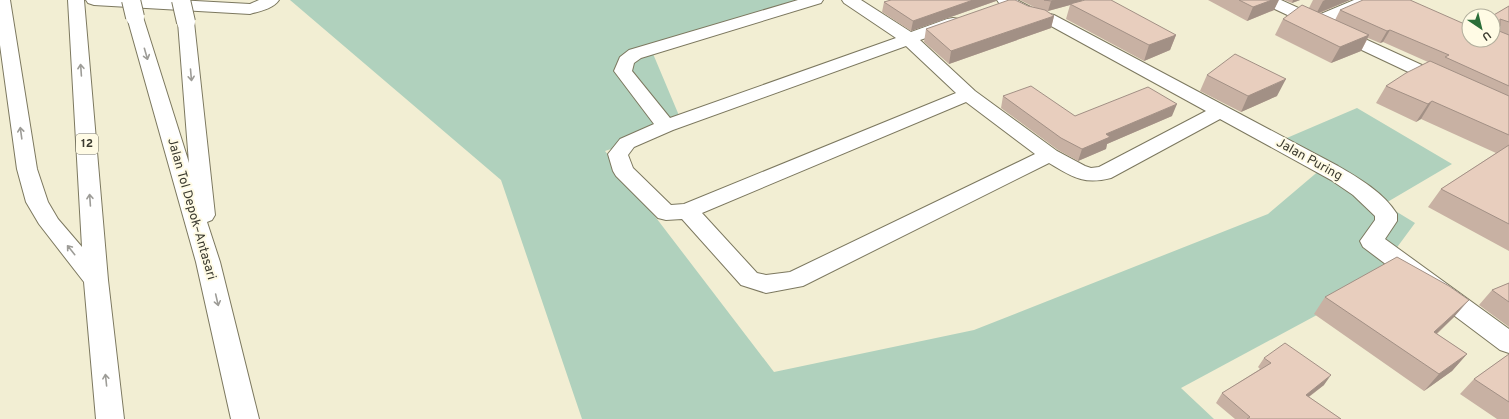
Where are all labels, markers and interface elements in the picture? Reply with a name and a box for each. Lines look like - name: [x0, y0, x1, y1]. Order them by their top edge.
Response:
- north arrow: [1461, 8, 1501, 48]
- text: U: [1479, 27, 1493, 43]
- one-way arrow: [143, 47, 150, 60]
- one-way arrow: [78, 64, 85, 77]
- one-way arrow: [188, 68, 195, 81]
- one-way arrow: [17, 127, 25, 140]
- road number: 12: [76, 134, 98, 154]
- street label: Jalan Puring: [1273, 135, 1345, 185]
- street label: Jalan Tol Depok–Antasari: [163, 136, 219, 282]
- one-way arrow: [87, 194, 94, 207]
- one-way arrow: [67, 245, 76, 256]
- one-way arrow: [213, 294, 221, 307]
- one-way arrow: [103, 374, 110, 387]

